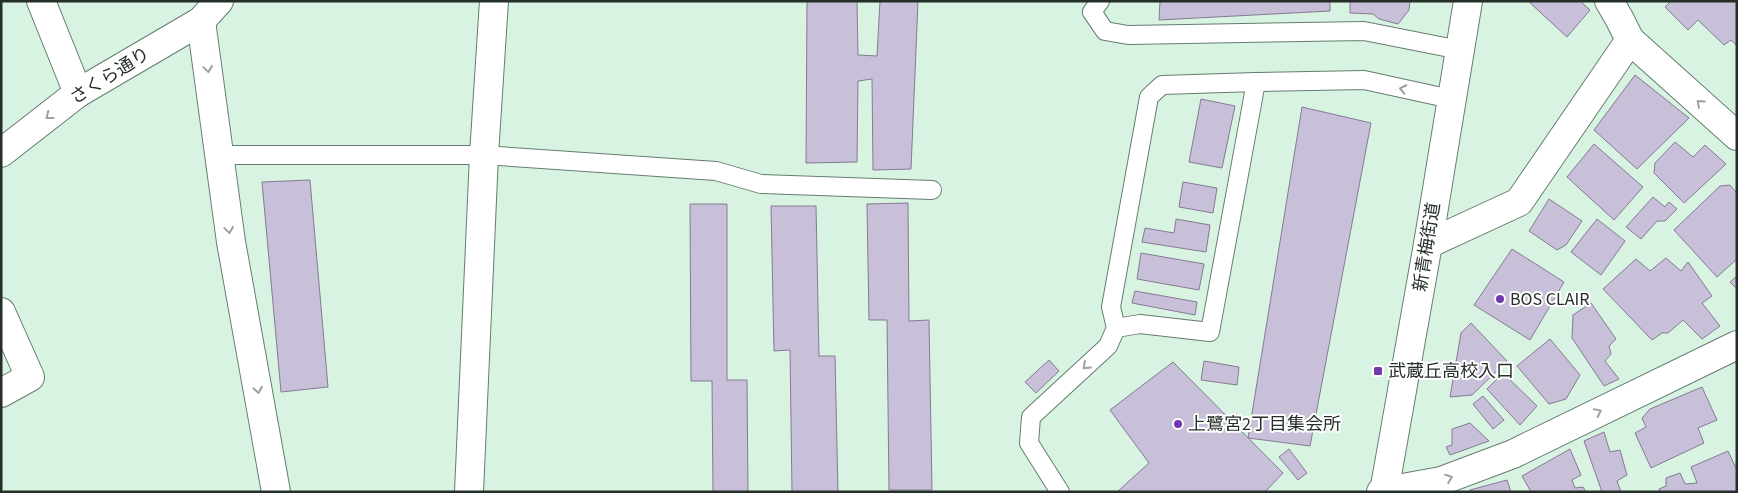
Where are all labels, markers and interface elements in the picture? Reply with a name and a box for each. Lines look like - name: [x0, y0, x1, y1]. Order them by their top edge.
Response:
- street label: さくら通り: [65, 42, 155, 110]
- one-way arrow: [202, 65, 212, 73]
- one-way arrow: [1399, 84, 1407, 95]
- one-way arrow: [1697, 100, 1706, 109]
- one-way arrow: [45, 110, 55, 119]
- street label: 新青梅街道: [1408, 201, 1446, 293]
- one-way arrow: [223, 226, 234, 234]
- place label: BOS CLAIR: [1510, 287, 1590, 312]
- marker: BOS CLAIR: [1494, 293, 1506, 305]
- place label: 武蔵丘高校入口: [1388, 359, 1514, 384]
- one-way arrow: [1083, 360, 1092, 369]
- marker: 武蔵丘高校入口: [1372, 365, 1384, 377]
- one-way arrow: [252, 386, 262, 394]
- one-way arrow: [1593, 408, 1602, 419]
- place label: 上鷺宮2丁目集会所: [1188, 412, 1341, 437]
- marker: 上鷺宮2丁目集会所: [1172, 418, 1184, 430]
- one-way arrow: [1444, 474, 1453, 484]

